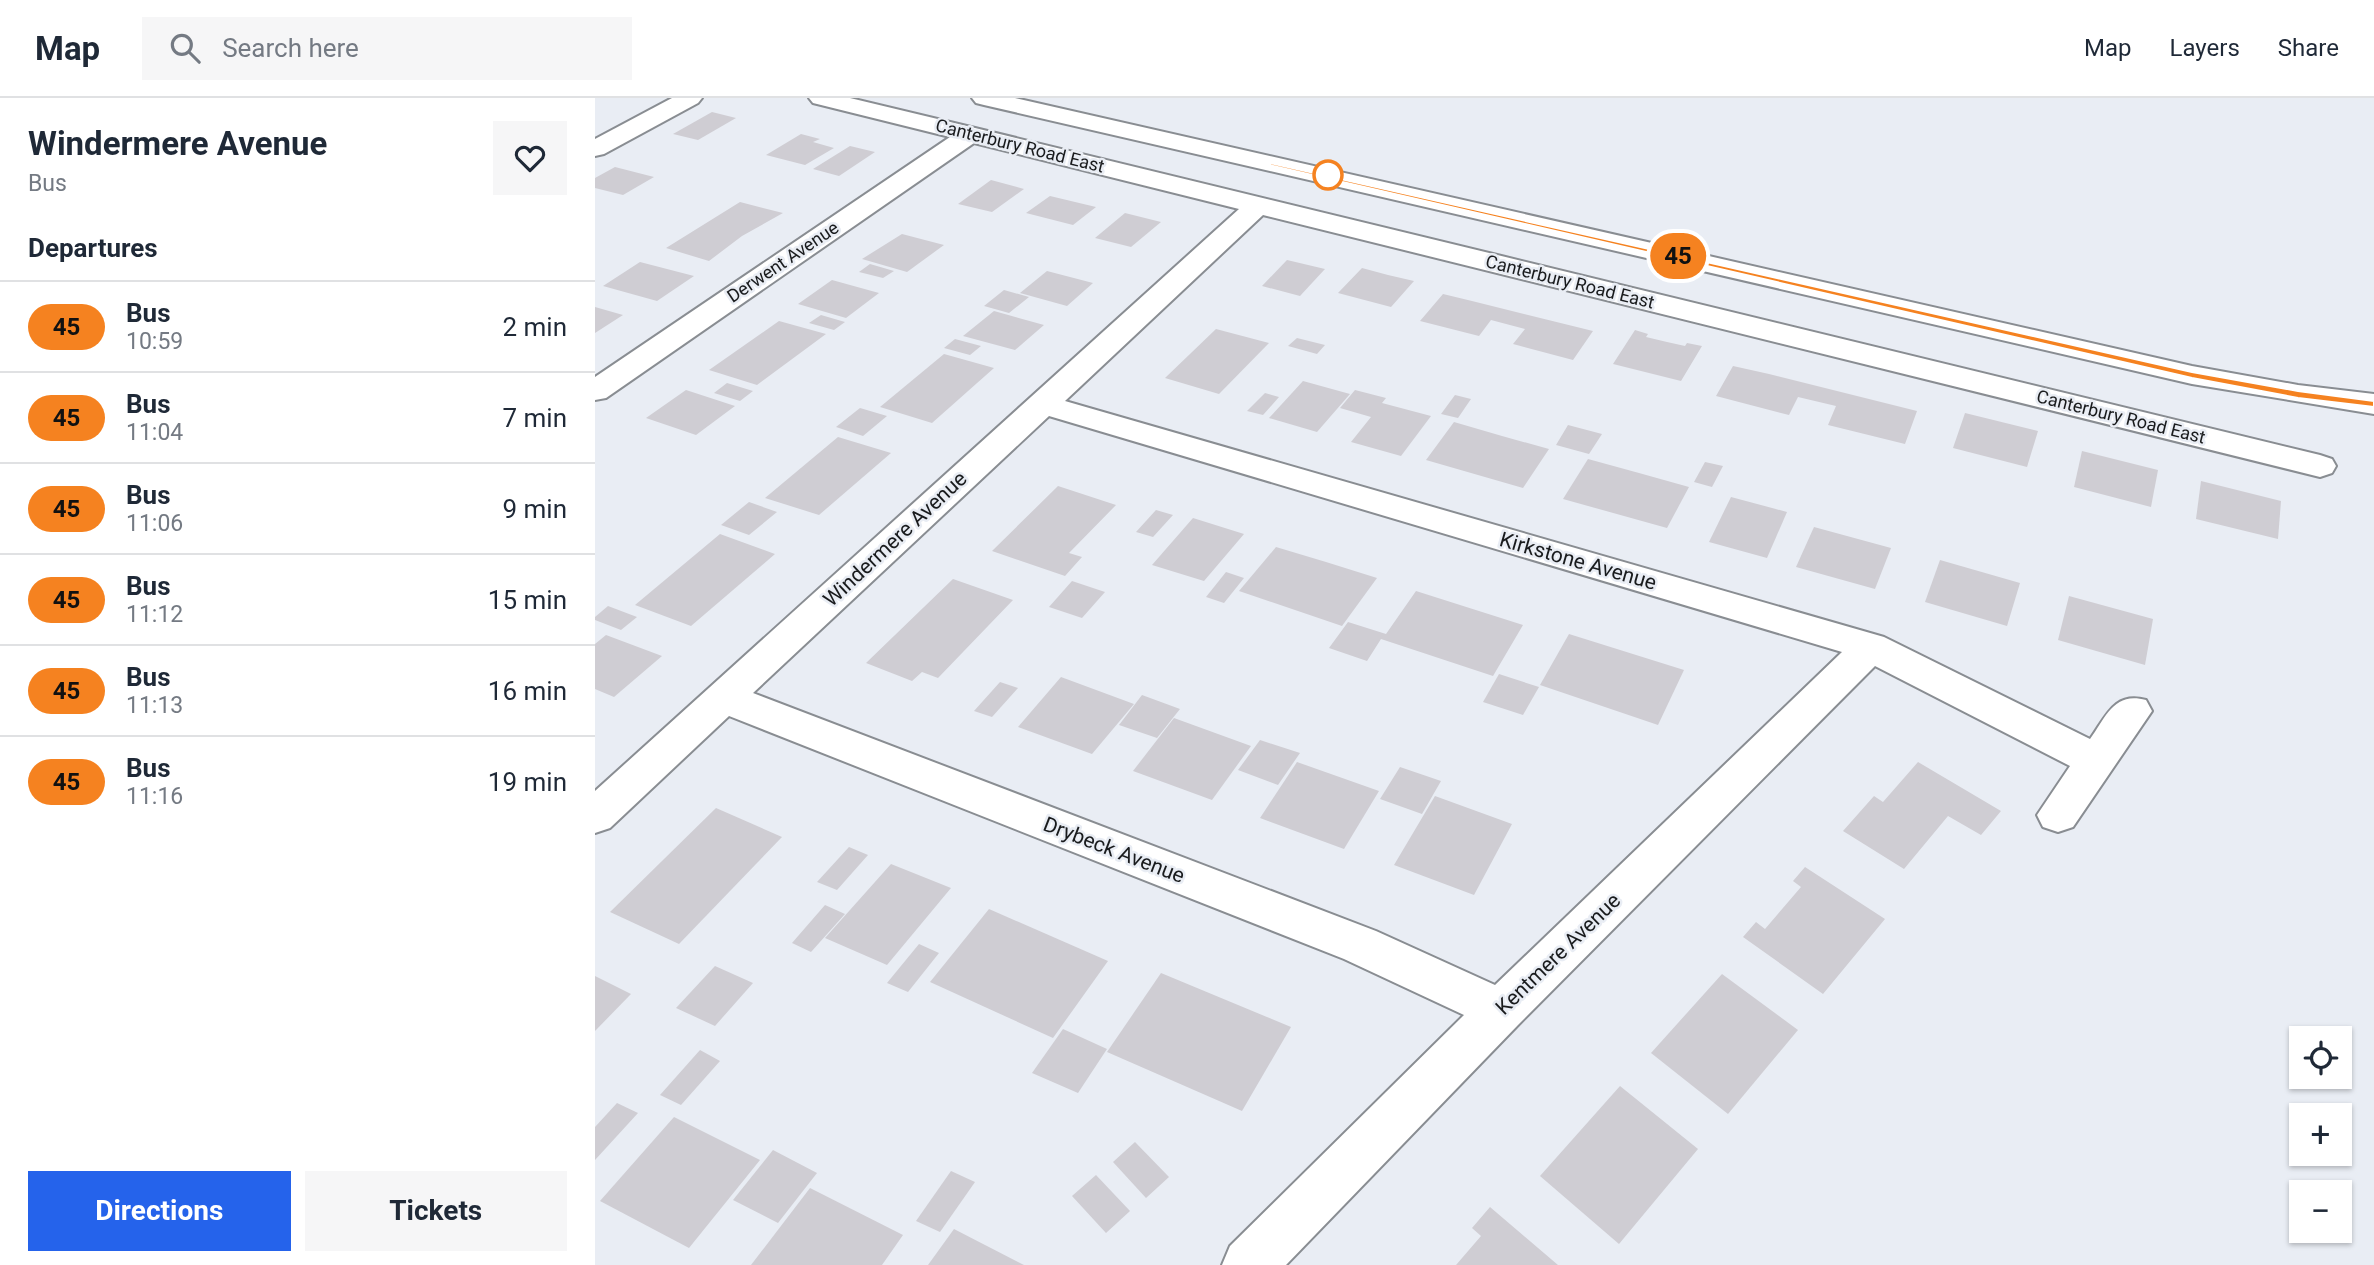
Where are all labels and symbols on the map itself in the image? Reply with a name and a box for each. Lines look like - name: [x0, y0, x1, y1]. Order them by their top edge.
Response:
- street label: Canterbury Road East: [934, 114, 1107, 177]
- unlabelled marker: [1313, 160, 1343, 190]
- street label: Derwent Avenue: [723, 217, 842, 307]
- line badge: 45: [1647, 233, 1709, 279]
- street label: Canterbury Road East: [1484, 250, 1657, 313]
- street label: Canterbury Road East: [2035, 385, 2208, 448]
- street label: Windermere Avenue: [818, 466, 972, 612]
- street label: Kirkstone Avenue: [1497, 527, 1659, 595]
- street label: Drybeck Avenue: [1040, 812, 1188, 888]
- street label: Kentmere Avenue: [1491, 888, 1625, 1020]

